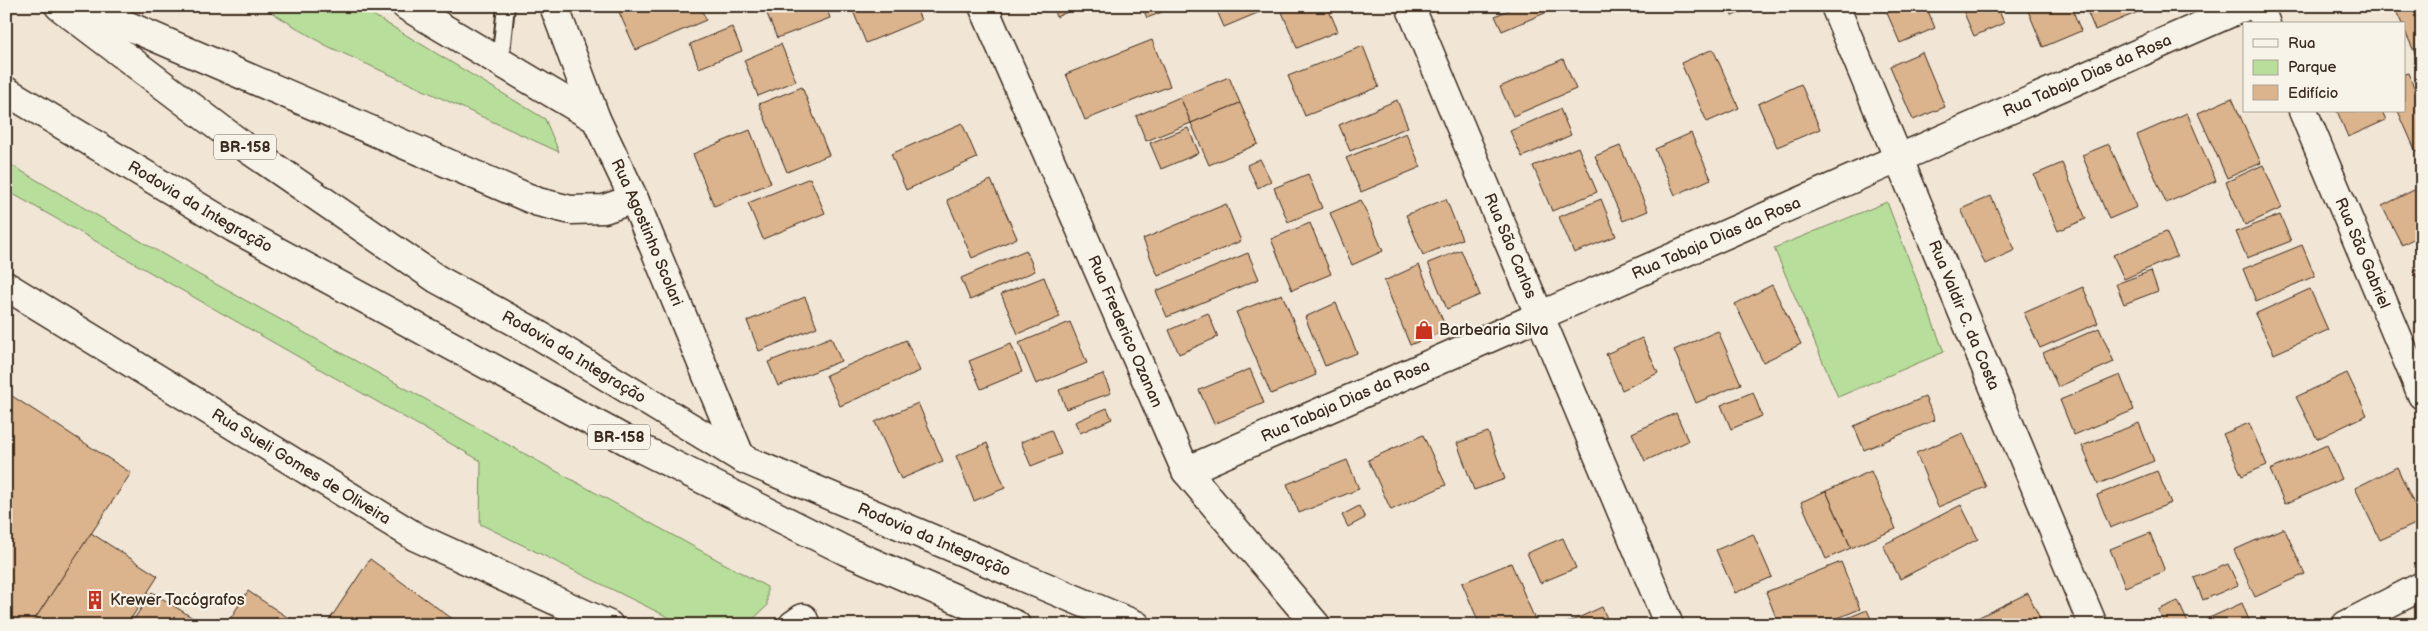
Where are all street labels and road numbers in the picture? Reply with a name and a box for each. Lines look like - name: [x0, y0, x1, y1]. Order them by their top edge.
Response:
- street label: Rua Tabaja Dias da Rosa: [2000, 30, 2174, 121]
- road number: BR-158: [214, 134, 276, 160]
- street label: Rua Agostinho Scolari: [607, 156, 687, 309]
- street label: Rodovia da Integração: [124, 157, 276, 256]
- street label: Rua São Carlos: [1480, 190, 1541, 301]
- street label: Rua Tabaja Dias da Rosa: [1629, 193, 1803, 284]
- street label: Rua São Gabriel: [2331, 195, 2394, 311]
- street label: Rua Valdir C. da Costa: [1924, 237, 2004, 393]
- street label: Rua Frederico Ozanan: [1084, 252, 1167, 410]
- street label: Rodovia da Integração: [499, 307, 649, 407]
- street label: Rua Tabaja Dias da Rosa: [1258, 356, 1433, 446]
- street label: Rua Sueli Gomes de Oliveira: [208, 405, 394, 529]
- road number: BR-158: [588, 424, 650, 450]
- street label: Rodovia da Integração: [855, 499, 1014, 580]

